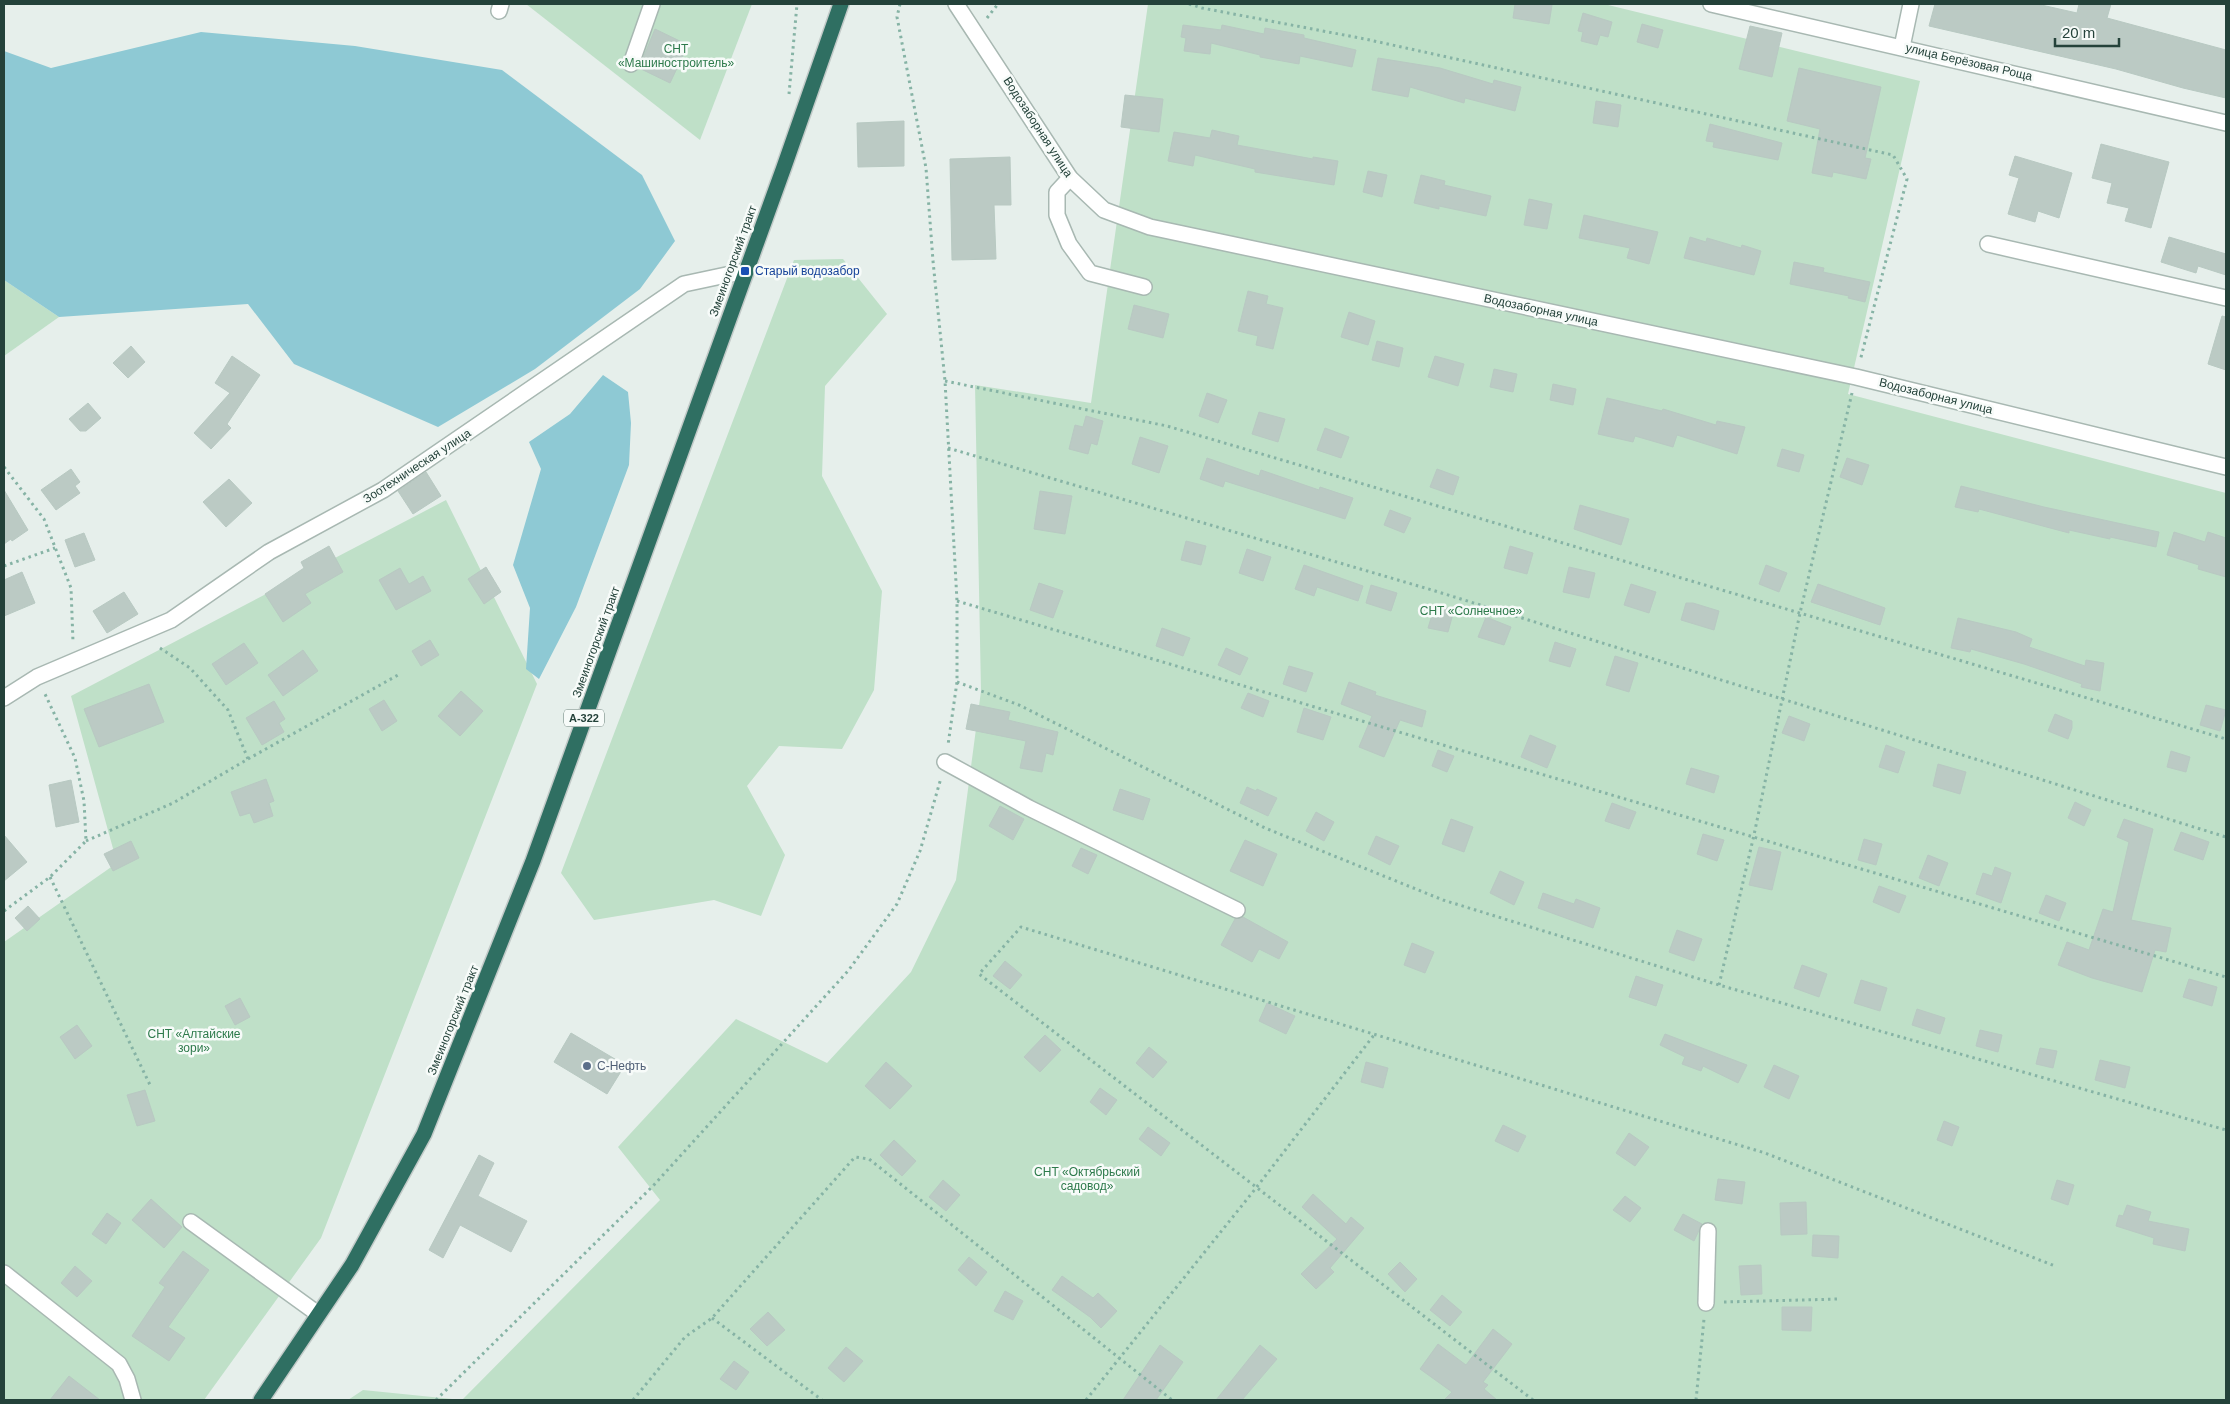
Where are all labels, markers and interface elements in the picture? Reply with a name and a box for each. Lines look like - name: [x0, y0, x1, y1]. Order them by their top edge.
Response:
- scale bar: [2055, 15, 2119, 47]
- text: 20 m: [2062, 24, 2095, 41]
- street label: улица Берёзовая Роща: [1904, 41, 2034, 83]
- park label: СНТ «Машиностроитель»: [618, 42, 734, 70]
- street label: Водозаборная улица: [1000, 74, 1076, 180]
- street label: Змеиногорский тракт: [706, 203, 760, 319]
- place label: Старый водозабор: [755, 264, 860, 278]
- marker: Старый водозабор: [739, 265, 751, 277]
- street label: Водозаборная улица: [1483, 291, 1600, 329]
- street label: Водозаборная улица: [1878, 375, 1995, 417]
- street label: Зоотехническая улица: [361, 426, 474, 506]
- street label: Змеиногорский тракт: [569, 584, 623, 700]
- park label: СНТ «Солнечное»: [1420, 604, 1523, 618]
- road number: А-322: [564, 710, 604, 726]
- street label: Змеиногорский тракт: [425, 963, 482, 1077]
- park label: СНТ «Алтайские зори»: [147, 1027, 241, 1055]
- place label: С-Нефть: [597, 1059, 646, 1073]
- marker: С-Нефть: [581, 1060, 593, 1072]
- park label: СНТ «Октябрьский садовод»: [1034, 1165, 1140, 1193]

